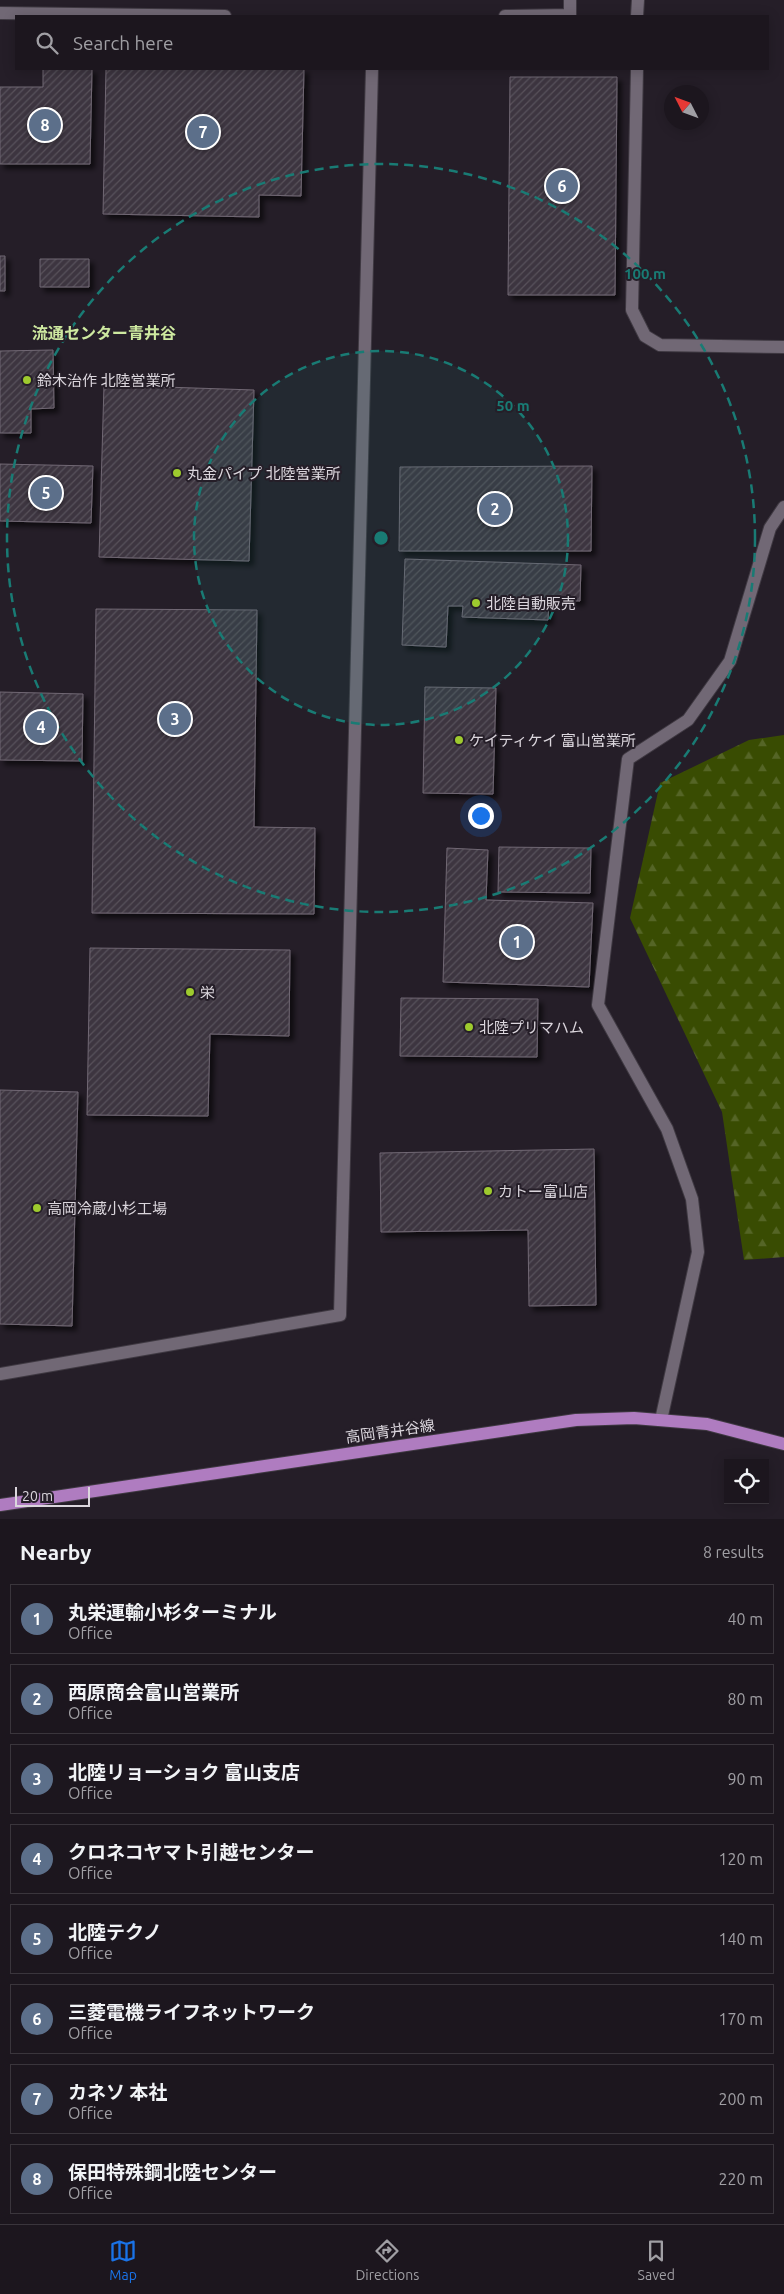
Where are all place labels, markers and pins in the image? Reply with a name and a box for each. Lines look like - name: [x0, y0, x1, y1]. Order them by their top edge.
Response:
- pin: 8: [29, 106, 61, 144]
- pin: 7: [187, 113, 219, 151]
- pin: 6: [546, 167, 578, 205]
- place label: 鈴木治作 北陸営業所: [37, 372, 175, 389]
- marker: 鈴木治作 北陸営業所: [21, 374, 33, 386]
- place label: 丸金パイプ 北陸営業所: [187, 465, 340, 482]
- marker: 丸金パイプ 北陸営業所: [171, 467, 183, 479]
- pin: 5: [30, 474, 62, 512]
- pin: 2: [479, 490, 511, 528]
- centre of rings: [372, 529, 390, 547]
- place label: 北陸自動販売: [486, 595, 576, 612]
- marker: 北陸自動販売: [470, 597, 482, 609]
- pin: 3: [159, 700, 191, 738]
- pin: 4: [25, 708, 57, 746]
- place label: ケイティケイ 富山営業所: [469, 732, 636, 749]
- marker: ケイティケイ 富山営業所: [453, 734, 465, 746]
- pin: 1: [501, 923, 533, 961]
- place label: 栄: [200, 984, 215, 1001]
- marker: 栄: [184, 986, 196, 998]
- place label: 北陸プリマハム: [479, 1019, 584, 1036]
- marker: 北陸プリマハム: [463, 1021, 475, 1033]
- place label: カトー富山店: [498, 1183, 588, 1200]
- marker: カトー富山店: [482, 1185, 494, 1197]
- place label: 高岡冷蔵小杉工場: [47, 1200, 167, 1217]
- marker: 高岡冷蔵小杉工場: [31, 1202, 43, 1214]

